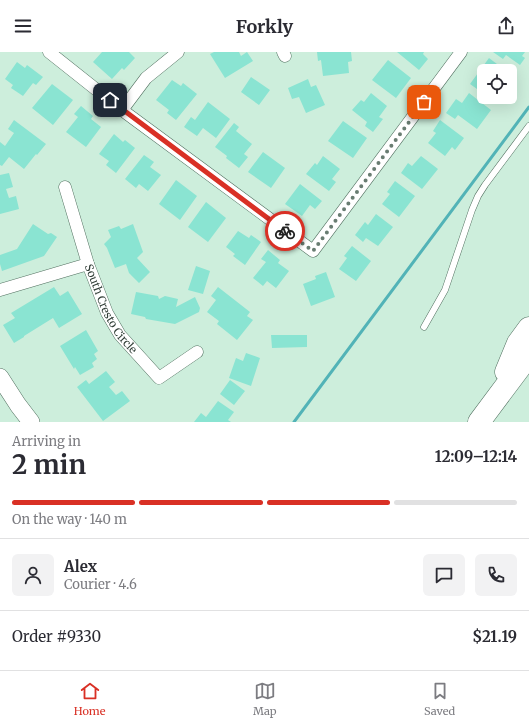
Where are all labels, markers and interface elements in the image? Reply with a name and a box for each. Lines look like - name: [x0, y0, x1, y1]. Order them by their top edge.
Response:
- icon: menu: [12, 15, 34, 37]
- text: Forkly: [236, 15, 293, 38]
- icon: share: [495, 15, 517, 37]
- map controls: [477, 64, 517, 104]
- button: locate: [477, 64, 517, 104]
- pin: [93, 83, 127, 117]
- pin: [407, 85, 441, 119]
- icon: home: [99, 89, 121, 111]
- icon: bag: [413, 91, 435, 113]
- courier: [265, 211, 305, 251]
- icon: bike: [274, 220, 296, 242]
- street label: South Cresto Circle: [82, 262, 141, 357]
- text: Arriving in: [12, 433, 81, 450]
- text: 12:09–12:14: [435, 447, 517, 466]
- text: 2 min: [12, 448, 86, 481]
- text: On the way · 140 m: [12, 511, 127, 528]
- button: person: [12, 554, 54, 596]
- button: chat: [423, 554, 465, 596]
- button: phone: [475, 554, 517, 596]
- text: Alex: [64, 557, 97, 576]
- text: Courier · 4.6: [64, 576, 137, 593]
- text: Order #9330: [12, 627, 101, 646]
- text: $21.19: [472, 627, 517, 646]
- tab: Home: [74, 680, 105, 718]
- tab: Map: [253, 680, 276, 718]
- tab: Saved: [424, 680, 455, 718]

